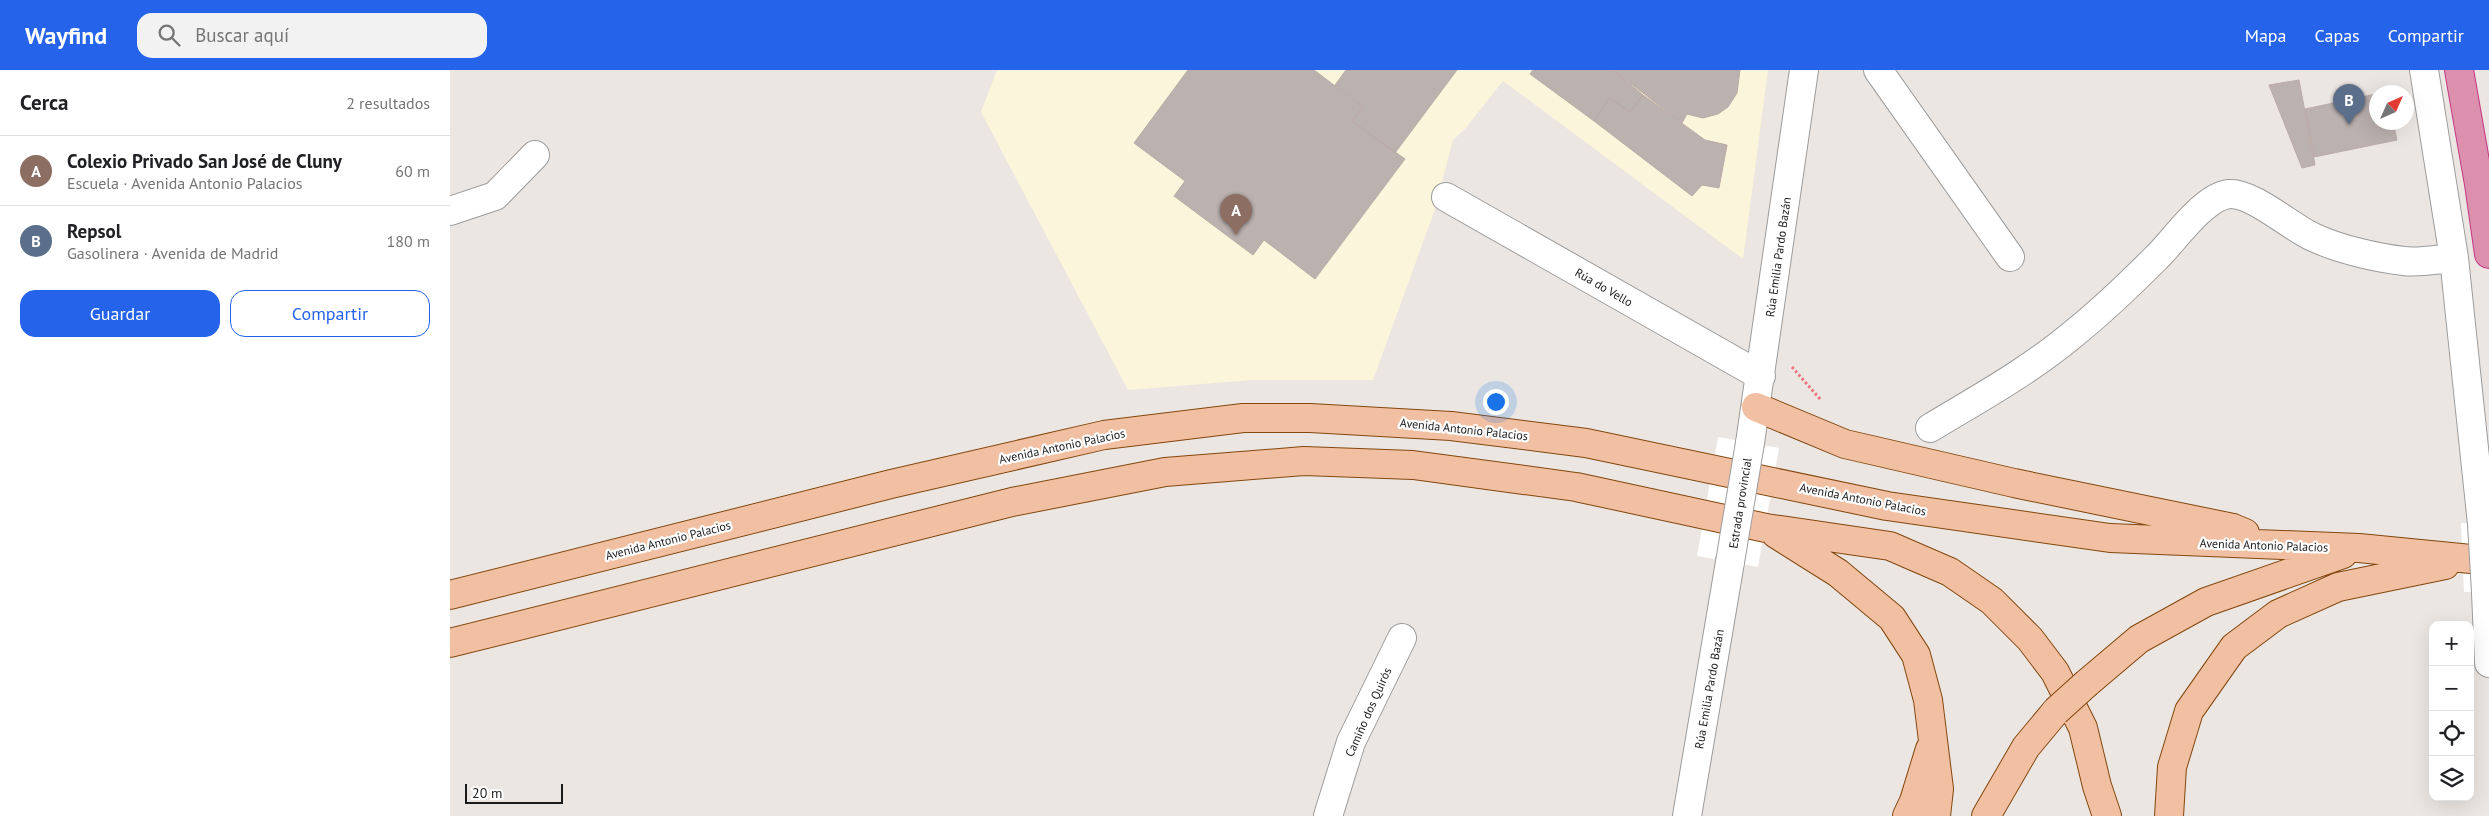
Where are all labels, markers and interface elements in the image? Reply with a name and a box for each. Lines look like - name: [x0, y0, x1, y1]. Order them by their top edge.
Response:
- search box: [137, 13, 487, 58]
- text: Wayfind: [25, 20, 107, 51]
- icon: search: [155, 21, 183, 49]
- text: Buscar aquí: [195, 23, 289, 47]
- text: Mapa: [2245, 24, 2287, 47]
- text: Capas: [2315, 24, 2360, 47]
- text: Compartir: [2388, 24, 2464, 47]
- pin: B: [2333, 84, 2365, 125]
- north arrow: [2369, 85, 2414, 130]
- text: Cerca: [20, 89, 69, 116]
- text: 2 resultados: [346, 93, 430, 113]
- text: Colexio Privado San José de Cluny: [67, 149, 342, 173]
- text: A: [31, 161, 41, 181]
- text: 60 m: [395, 161, 430, 181]
- text: Escuela · Avenida Antonio Palacios: [67, 173, 303, 193]
- pin: A: [1220, 194, 1252, 235]
- street label: Rúa Emilia Pardo Bazán: [1762, 196, 1794, 318]
- text: Repsol: [67, 219, 121, 243]
- text: B: [31, 231, 41, 251]
- text: 180 m: [387, 231, 430, 251]
- text: Gasolinera · Avenida de Madrid: [67, 243, 278, 263]
- street label: Rúa do Vello: [1573, 264, 1635, 310]
- button: Guardar: [20, 290, 220, 337]
- button: Compartir: [230, 290, 430, 337]
- your location: [1483, 389, 1509, 415]
- street label: Avenida Antonio Palacios: [1399, 415, 1529, 443]
- street label: Avenida Antonio Palacios: [998, 425, 1126, 467]
- street label: Estrada provincial: [1725, 456, 1755, 549]
- street label: Avenida Antonio Palacios: [1798, 479, 1928, 519]
- street label: Avenida Antonio Palacios: [604, 517, 732, 563]
- street label: Avenida Antonio Palacios: [2200, 535, 2328, 555]
- map controls: [2429, 621, 2474, 801]
- button: +: [2429, 621, 2474, 666]
- street label: Rúa Emilia Pardo Bazán: [1691, 628, 1727, 750]
- street label: Camiño dos Quirós: [1342, 665, 1394, 759]
- button: −: [2429, 666, 2474, 711]
- button: locate: [2429, 711, 2474, 756]
- button: layers: [2429, 756, 2474, 801]
- scale bar: [465, 781, 562, 804]
- text: 20 m: [472, 784, 502, 802]

